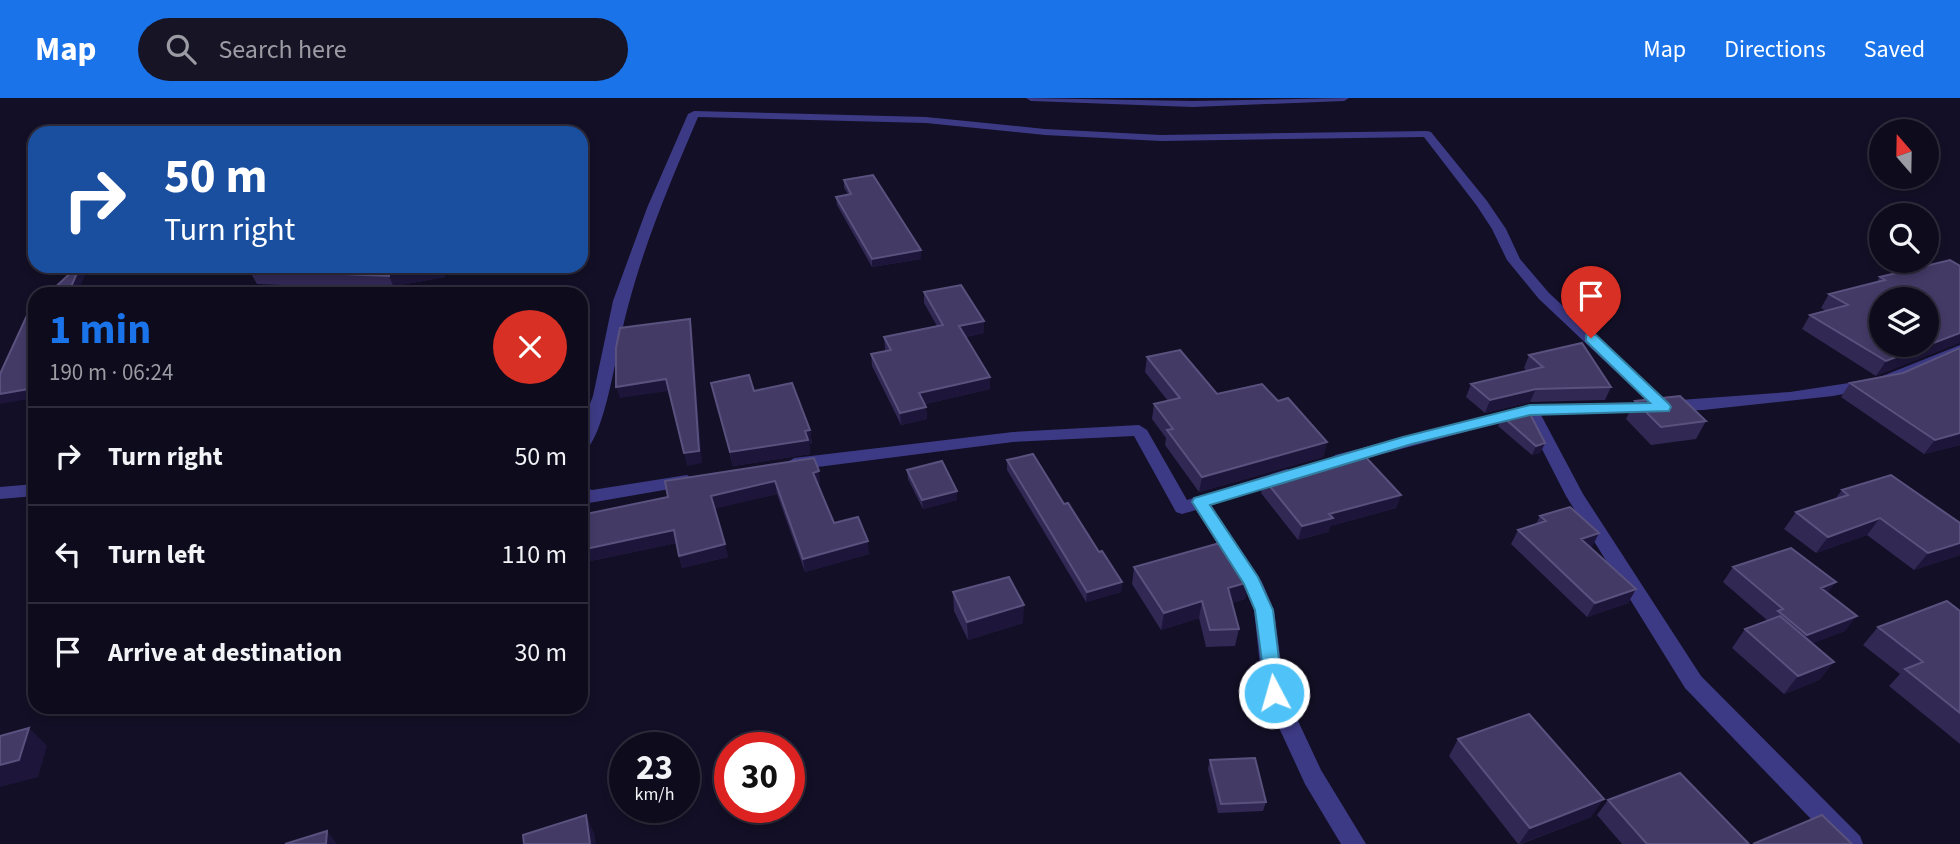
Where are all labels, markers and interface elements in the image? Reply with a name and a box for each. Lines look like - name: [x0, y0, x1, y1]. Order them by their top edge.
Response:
- search box: [138, 18, 628, 81]
- text: Map: [35, 26, 96, 73]
- icon: search: [162, 30, 200, 68]
- text: Search here: [218, 31, 347, 68]
- text: Map: [1643, 32, 1686, 67]
- text: Directions: [1724, 32, 1826, 67]
- text: Saved: [1864, 32, 1925, 67]
- north arrow: [1869, 119, 1939, 189]
- map controls: [1869, 119, 1939, 357]
- text: 50 m: [164, 142, 268, 212]
- icon: right: [49, 154, 140, 245]
- button: search: [1869, 203, 1939, 273]
- text: Turn right: [164, 207, 295, 253]
- pin: [1561, 266, 1621, 338]
- icon: arrive: [1572, 277, 1610, 315]
- button: layers: [1869, 287, 1939, 357]
- text: 1 min: [49, 300, 151, 360]
- button: close: [493, 310, 567, 384]
- text: 190 m · 06:24: [49, 356, 173, 389]
- icon: right: [49, 437, 87, 475]
- text: Turn right: [108, 438, 223, 475]
- text: 50 m: [514, 438, 567, 475]
- icon: left: [49, 535, 87, 573]
- text: Turn left: [108, 536, 205, 573]
- text: 110 m: [501, 536, 567, 573]
- icon: arrive: [49, 633, 87, 671]
- text: Arrive at destination: [108, 634, 342, 671]
- text: 30 m: [514, 634, 567, 671]
- position arrow: [1237, 656, 1311, 730]
- speed limit sign: 30: [714, 732, 805, 823]
- text: 23: [636, 743, 673, 793]
- text: km/h: [635, 782, 674, 807]

